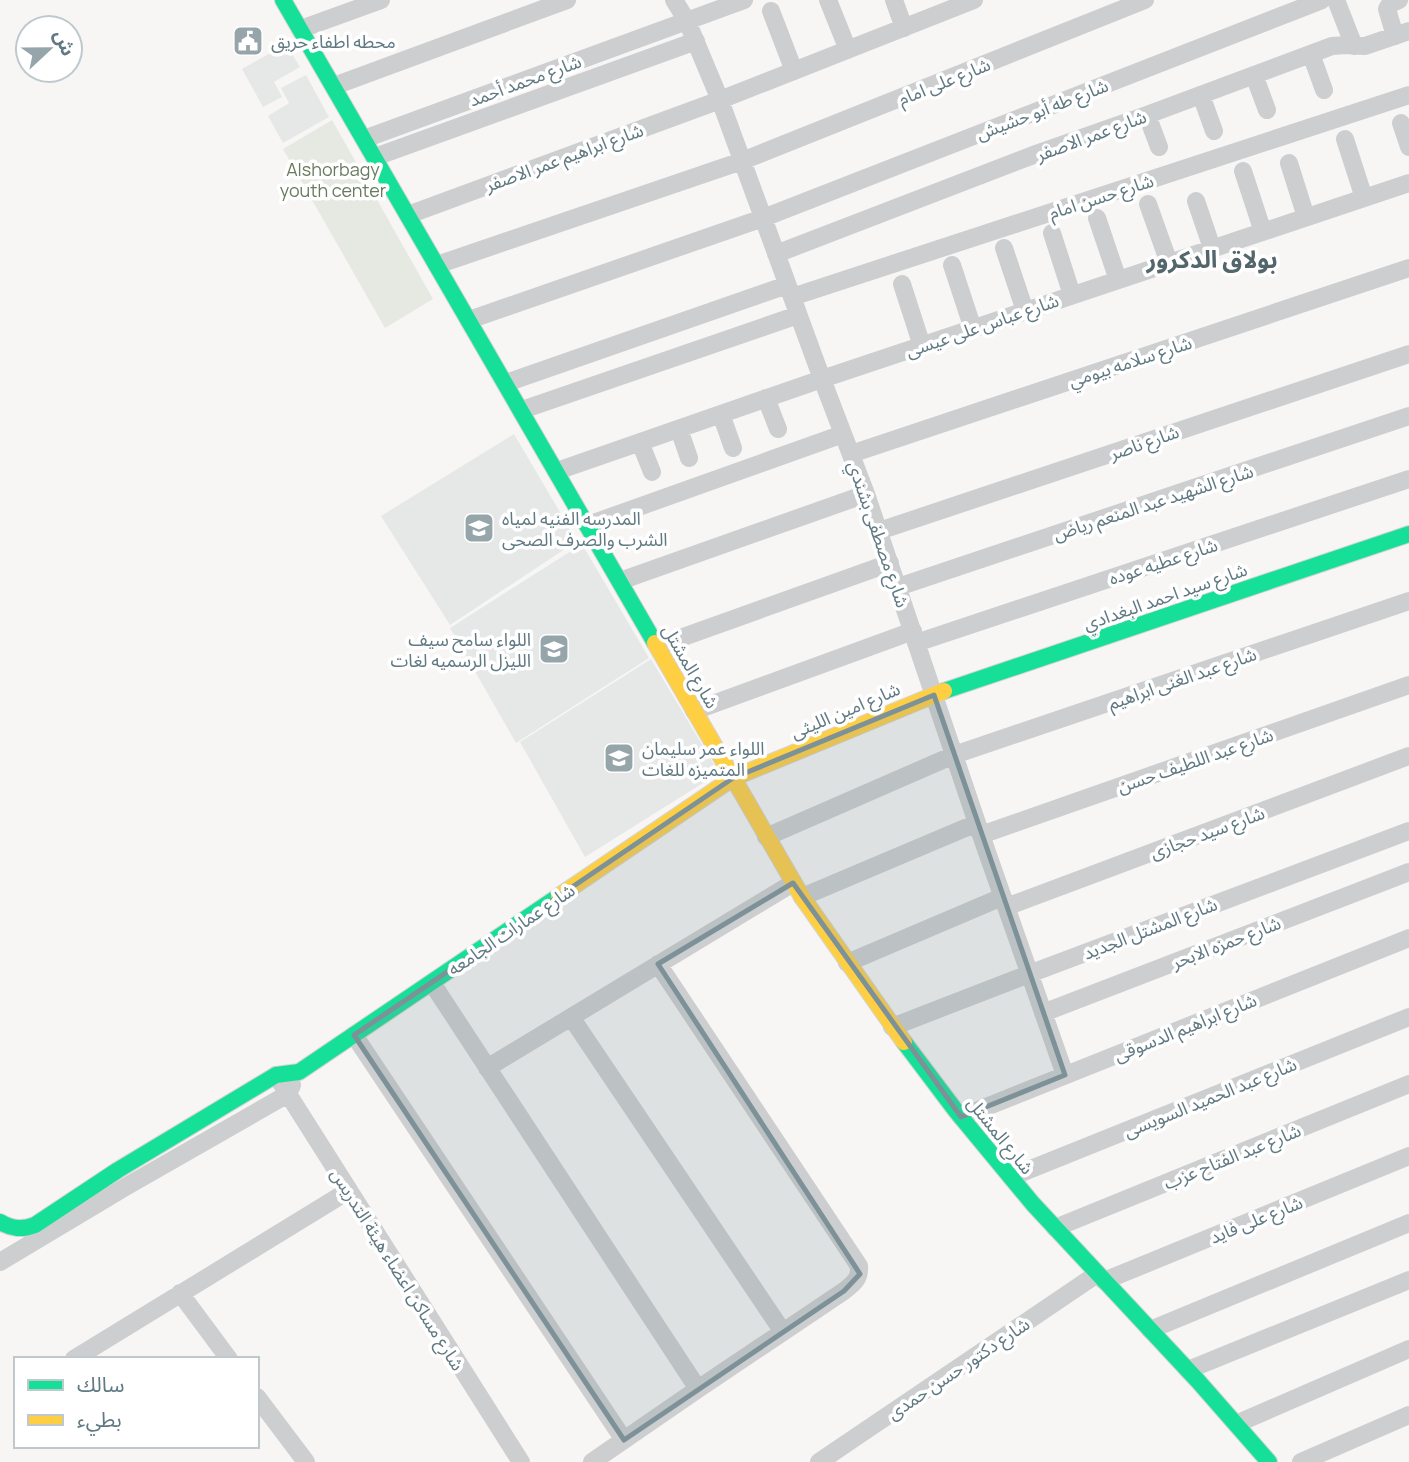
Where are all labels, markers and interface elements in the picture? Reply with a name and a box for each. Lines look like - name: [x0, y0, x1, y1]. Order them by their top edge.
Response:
- north arrow: [14, 14, 84, 84]
- public building icon: محطه اطفاء حريق: [231, 24, 265, 58]
- text: ش: [48, 26, 82, 60]
- place label: محطه اطفاء حريق: [271, 29, 396, 53]
- street label: شارع محمد أحمد: [465, 49, 586, 114]
- street label: شارع على امام: [894, 52, 995, 113]
- street label: شارع طه أبو حشيش: [972, 73, 1113, 148]
- street label: شارع عمر الاصفر: [1031, 104, 1151, 169]
- street label: شارع ابراهيم عمر الاصفر: [481, 117, 647, 200]
- park label: Alshorbagy youth center: [280, 157, 387, 202]
- street label: شارع حسن امام: [1045, 168, 1157, 227]
- district label: بولاق الدكرور: [1146, 242, 1277, 275]
- street label: شارع عباس على عيسى: [902, 288, 1063, 365]
- street label: شارع سلامه بيومي: [1065, 330, 1196, 395]
- street label: شارع ناصر: [1105, 419, 1183, 468]
- street label: شارع مصطفى بشندي: [840, 458, 915, 611]
- street label: شارع الشهيد عبد المنعم رياض: [1050, 458, 1257, 549]
- place label: المدرسه الفنيه لمياه الشرب والصرف الصحى: [502, 506, 668, 551]
- school or university icon: المدرسه الفنيه لمياه الشرب والصرف الصحى: [462, 511, 496, 545]
- street label: شارع عطيه عوده: [1106, 532, 1221, 593]
- street label: شارع سيد احمد البغدادي: [1080, 557, 1251, 638]
- street label: شارع المشتل: [655, 620, 725, 714]
- place label: اللواء سامح سيف الليزل الرسميه لغات: [390, 627, 531, 672]
- school or university icon: اللواء سامح سيف الليزل الرسميه لغات: [537, 632, 571, 666]
- street label: شارع عبد الغنى ابراهيم: [1104, 641, 1260, 718]
- street label: شارع امين الليثى: [786, 676, 905, 747]
- street label: شارع عبد اللطيف حسن: [1114, 722, 1277, 801]
- place label: اللواء عمر سليمان المتميزه للغات: [642, 736, 765, 781]
- school or university icon: اللواء عمر سليمان المتميزه للغات: [602, 741, 636, 775]
- street label: شارع سيد حجازى: [1146, 800, 1269, 867]
- street label: شارع عمارات الجامعه: [443, 878, 581, 983]
- street label: شارع المشتل الجديد: [1080, 891, 1222, 967]
- street label: شارع حمزه الابحر: [1167, 910, 1285, 977]
- street label: شارع ابراهيم الدسوقى: [1110, 987, 1261, 1069]
- street label: شارع عبد الحميد السويسى: [1120, 1051, 1301, 1145]
- street label: شارع المشتل: [960, 1091, 1040, 1181]
- street label: شارع عبد الفتاح عزب: [1160, 1118, 1305, 1197]
- street label: شارع مساكن اعضاء هيئة التدريس: [323, 1163, 470, 1376]
- street label: شارع على فايد: [1206, 1189, 1307, 1251]
- street label: شارع دكتور حسن حمدى: [882, 1311, 1036, 1427]
- legend: [14, 1357, 259, 1448]
- text: سالك: [77, 1370, 124, 1398]
- text: بطيء: [77, 1405, 122, 1436]

